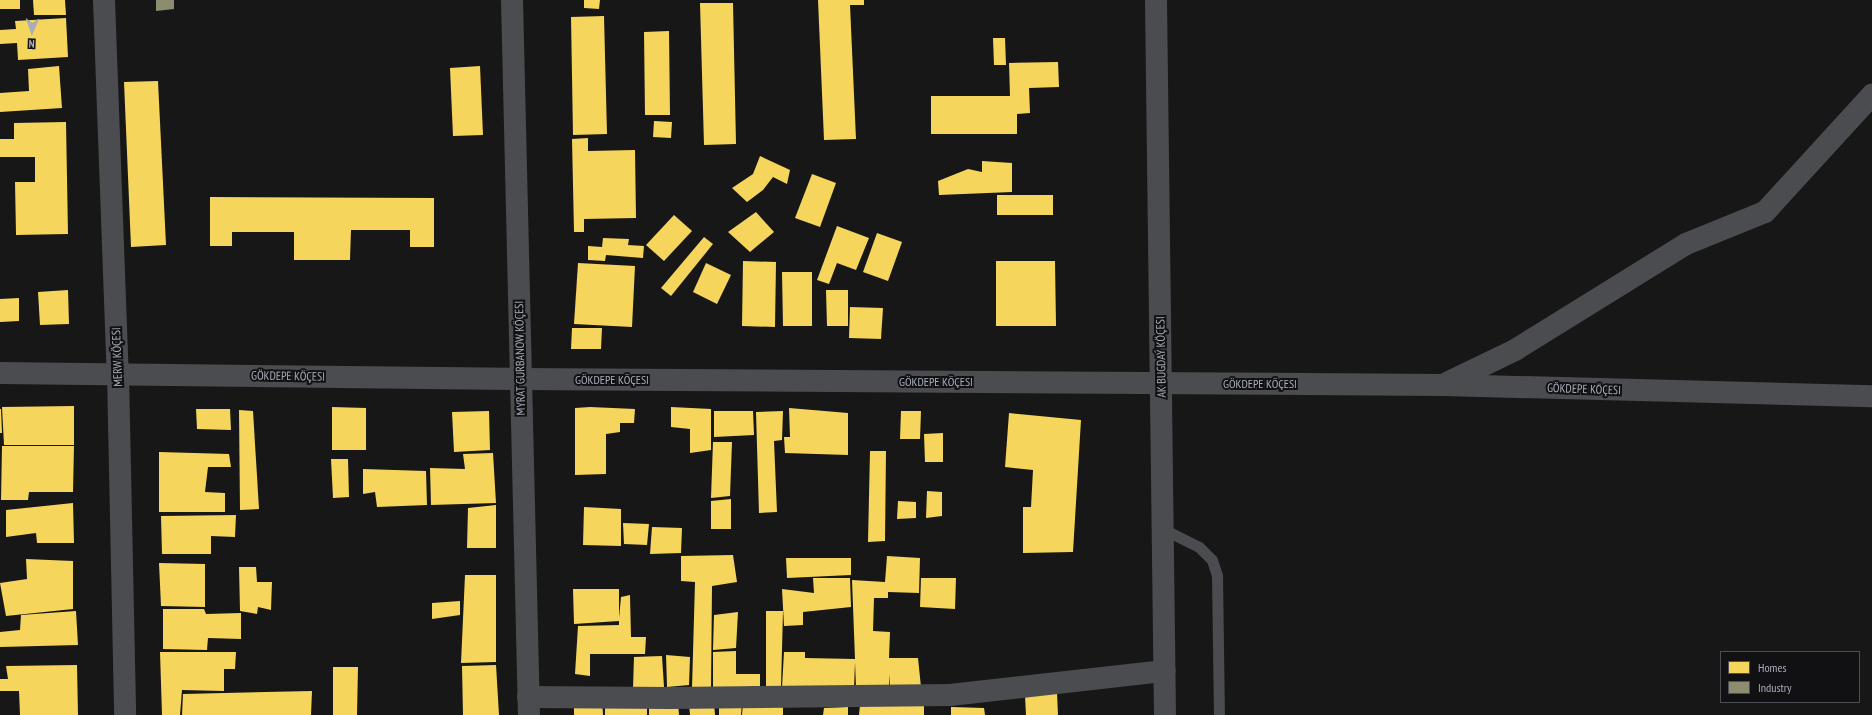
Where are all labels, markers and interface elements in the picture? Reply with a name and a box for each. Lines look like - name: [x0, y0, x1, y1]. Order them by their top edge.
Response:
- north arrow: [12, 12, 52, 52]
- text: N: [28, 37, 35, 51]
- street label: MYRAT GURBANOW KÖÇESI: [512, 300, 528, 416]
- street label: AK BUGDAÝ KÖÇESI: [1153, 316, 1169, 398]
- street label: MERW KÖÇESI: [109, 327, 125, 387]
- street label: GÖKDEPE KÖÇESI: [251, 368, 325, 384]
- street label: GÖKDEPE KÖÇESI: [575, 373, 649, 387]
- street label: GÖKDEPE KÖÇESI: [899, 375, 973, 389]
- street label: GÖKDEPE KÖÇESI: [1223, 377, 1297, 391]
- street label: GÖKDEPE KÖÇESI: [1547, 381, 1621, 397]
- legend: [1720, 651, 1860, 703]
- text: Homes: [1758, 660, 1786, 675]
- text: Industry: [1758, 680, 1792, 695]

